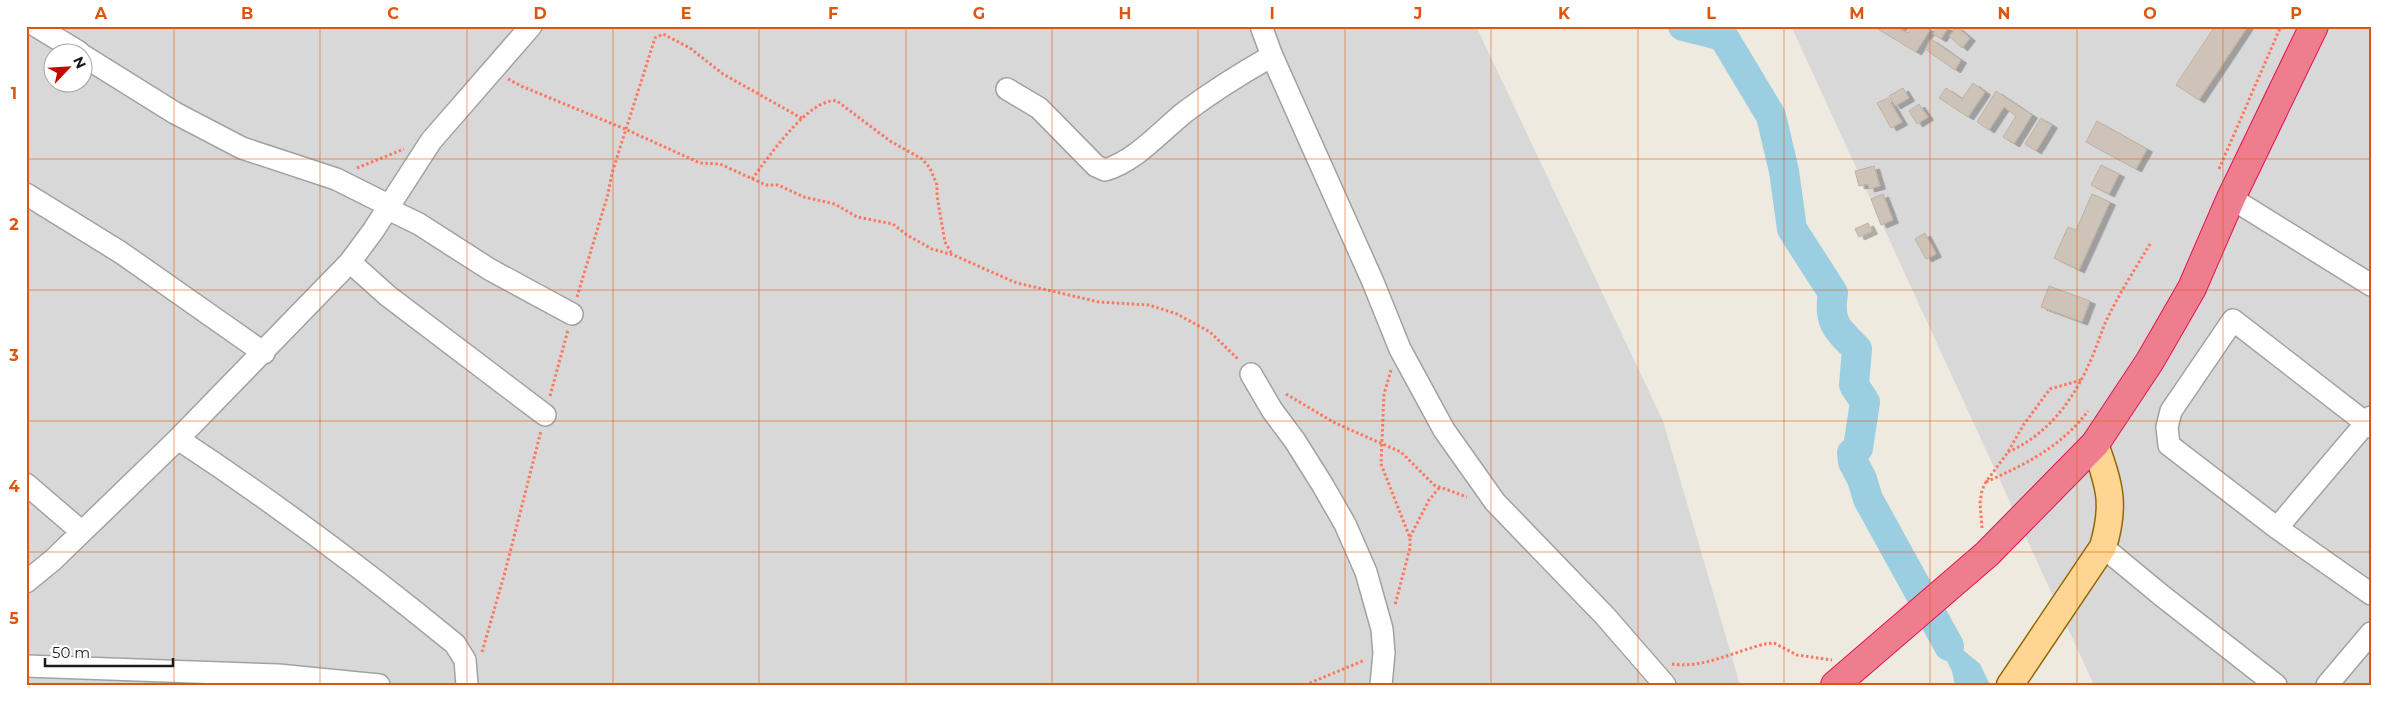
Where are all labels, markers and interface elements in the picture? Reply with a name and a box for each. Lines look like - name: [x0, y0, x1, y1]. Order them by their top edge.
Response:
- text: A: [94, 4, 108, 23]
- text: B: [241, 4, 253, 23]
- text: C: [387, 4, 399, 23]
- text: D: [533, 4, 547, 23]
- text: E: [681, 4, 691, 23]
- text: F: [828, 4, 838, 23]
- text: G: [973, 4, 985, 23]
- text: H: [1119, 4, 1131, 23]
- text: I: [1269, 4, 1275, 23]
- text: J: [1413, 4, 1422, 23]
- text: K: [1558, 4, 1571, 23]
- text: L: [1706, 4, 1716, 23]
- text: M: [1849, 4, 1865, 23]
- text: N: [1998, 4, 2010, 23]
- text: O: [2143, 4, 2157, 23]
- text: P: [2290, 4, 2302, 23]
- north arrow: [42, 42, 92, 92]
- text: N: [69, 54, 90, 71]
- text: 1: [11, 84, 17, 103]
- text: 2: [9, 215, 19, 234]
- text: 3: [8, 346, 19, 365]
- text: 4: [8, 477, 20, 496]
- text: 5: [9, 609, 19, 628]
- scale bar: [45, 636, 172, 668]
- text: 50 m: [52, 643, 90, 662]

